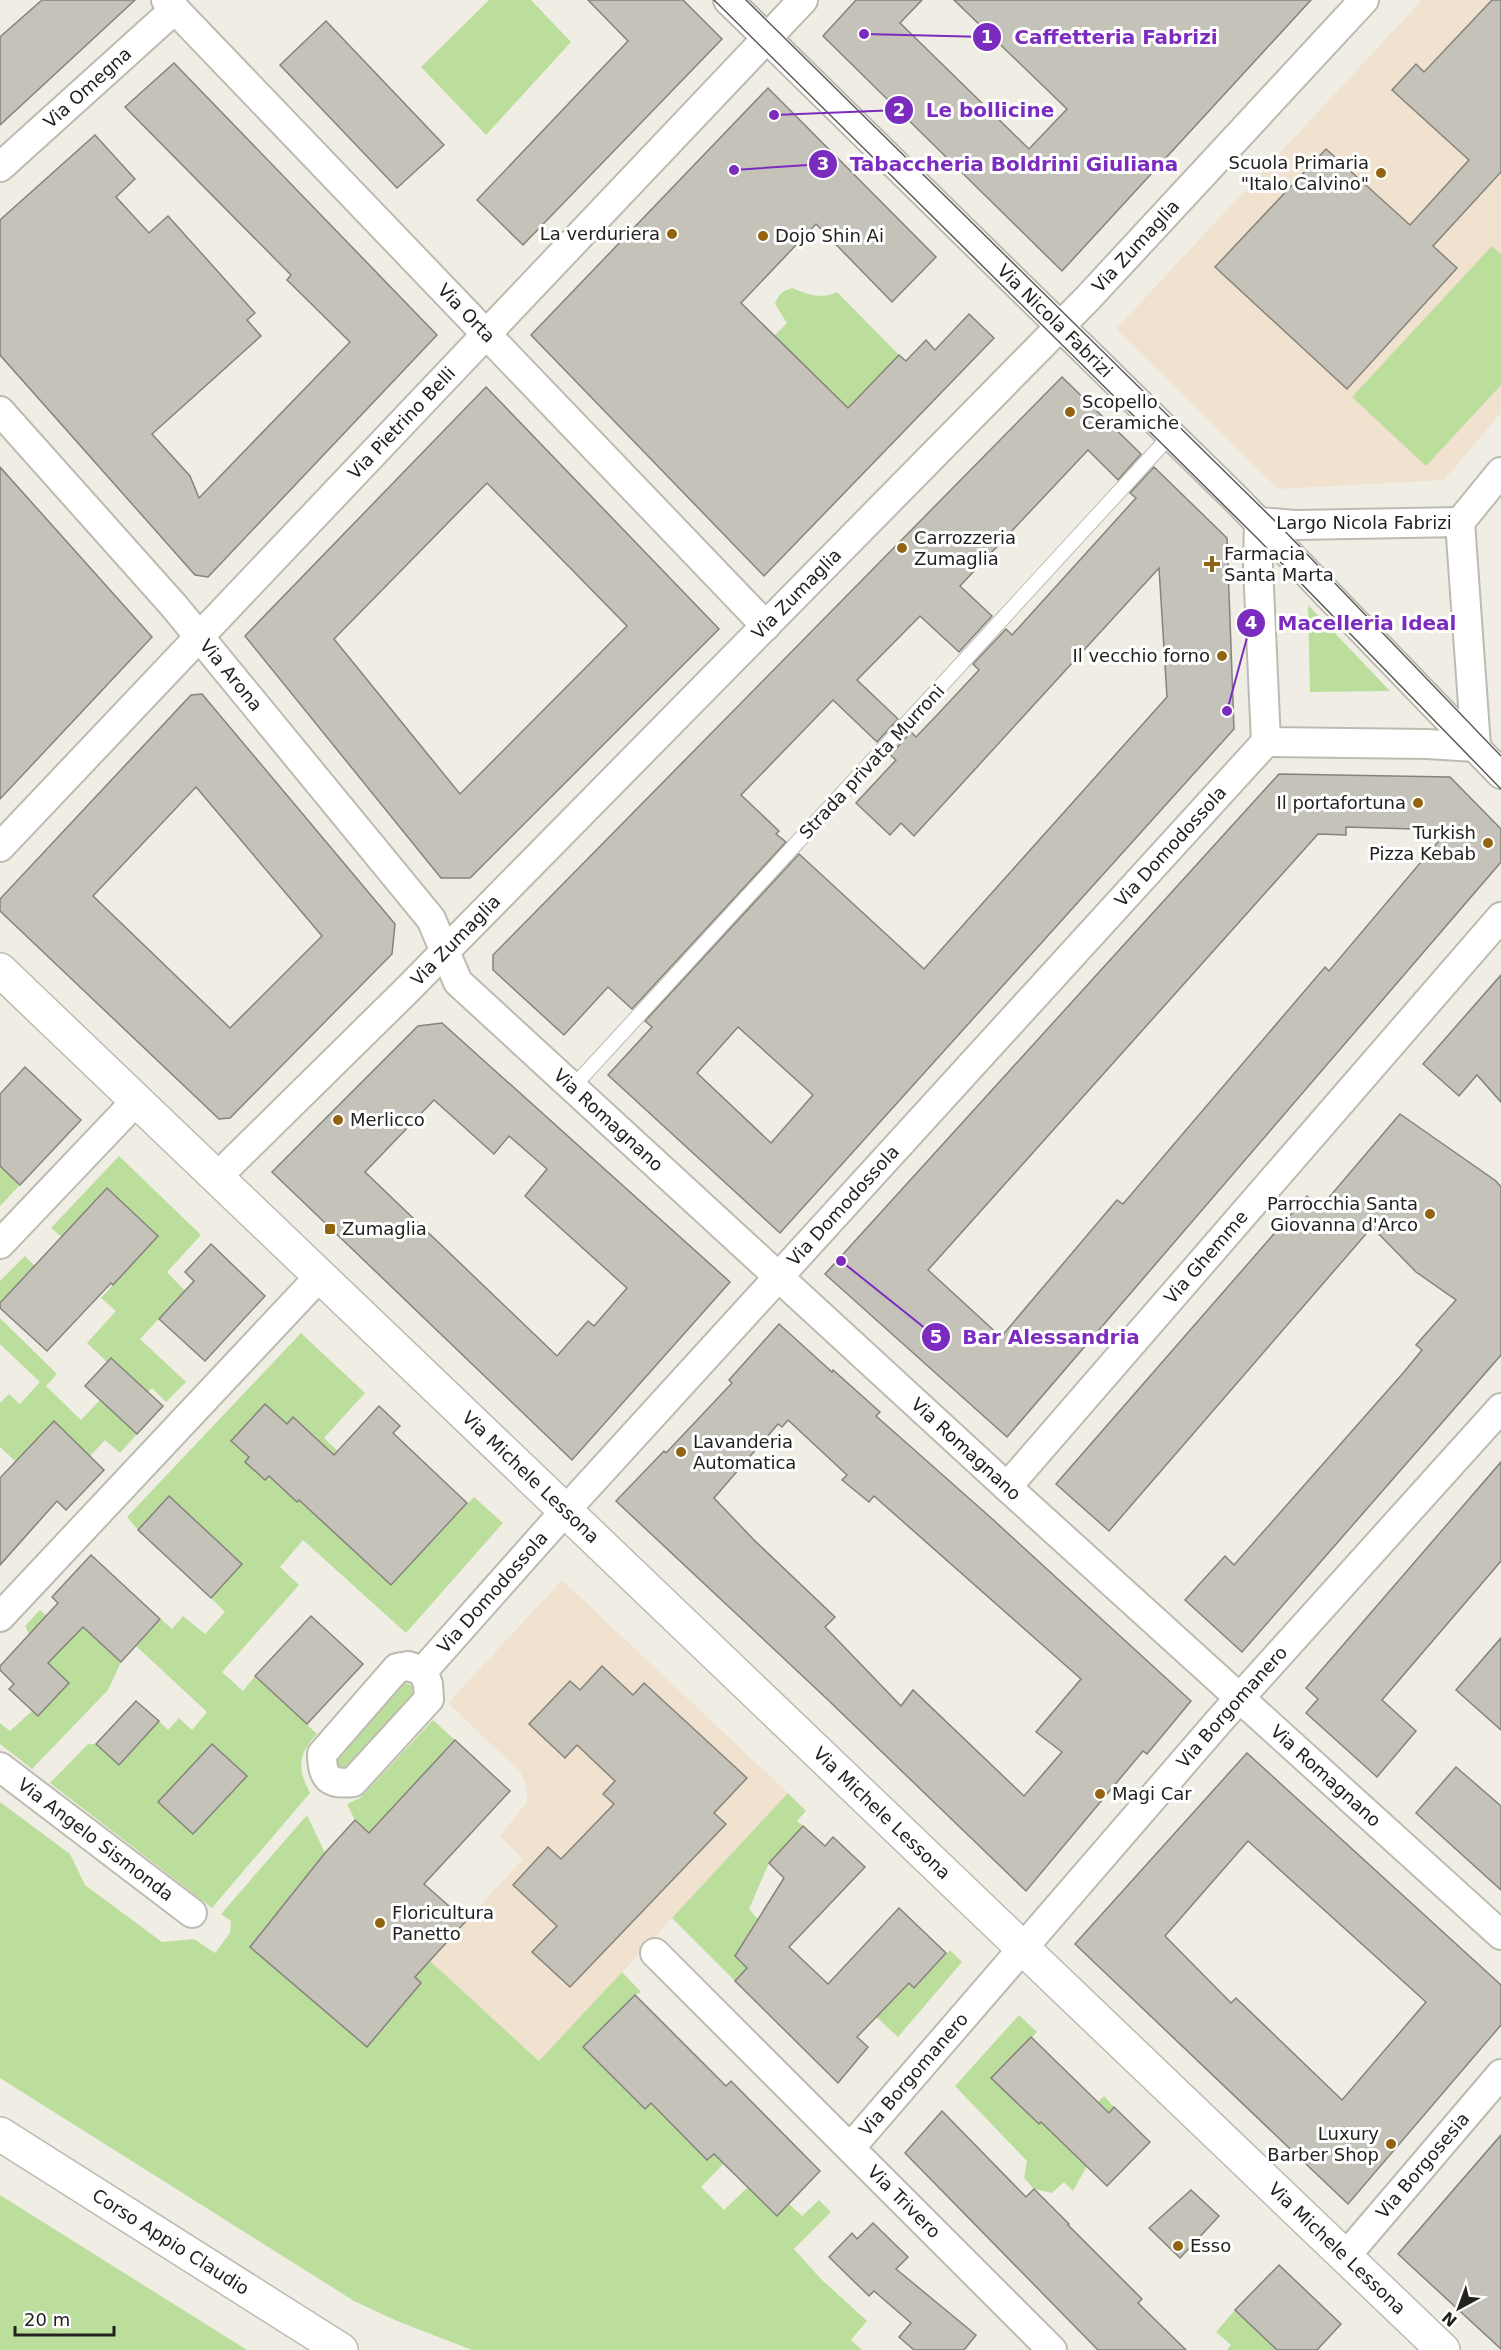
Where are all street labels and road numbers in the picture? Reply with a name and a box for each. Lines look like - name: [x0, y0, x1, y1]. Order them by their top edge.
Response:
- street label: Via Omegna: [39, 43, 135, 132]
- street label: Via Zumaglia: [1088, 195, 1184, 297]
- street label: Via Nicola Fabrizi: [993, 260, 1117, 382]
- street label: Via Orta: [434, 279, 500, 347]
- street label: Via Pietrino Belli: [343, 362, 459, 483]
- street label: Largo Nicola Fabrizi: [1276, 512, 1452, 533]
- street label: Via Zumaglia: [747, 544, 845, 643]
- street label: Via Arona: [196, 635, 267, 715]
- street label: Strada privata Murroni: [795, 680, 948, 843]
- street label: Via Domodossola: [1110, 782, 1230, 911]
- street label: Via Zumaglia: [406, 891, 504, 990]
- street label: Via Romagnano: [549, 1064, 668, 1175]
- street label: Via Domodossola: [783, 1141, 903, 1270]
- street label: Via Ghemme: [1160, 1206, 1252, 1308]
- street label: Via Romagnano: [907, 1393, 1025, 1504]
- street label: Via Michele Lessona: [458, 1407, 604, 1547]
- street label: Via Domodossola: [433, 1527, 552, 1657]
- street label: Via Borgomanero: [1172, 1642, 1291, 1772]
- street label: Via Romagnano: [1267, 1720, 1385, 1831]
- street label: Via Michele Lessona: [809, 1743, 955, 1883]
- street label: Via Angelo Sismonda: [14, 1773, 178, 1905]
- street label: Via Borgomanero: [855, 2008, 972, 2140]
- street label: Via Borgosesia: [1371, 2108, 1473, 2223]
- street label: Via Trivero: [864, 2161, 945, 2242]
- street label: Via Michele Lessona: [1264, 2178, 1410, 2319]
- street label: Corso Appio Claudio: [89, 2184, 253, 2299]

